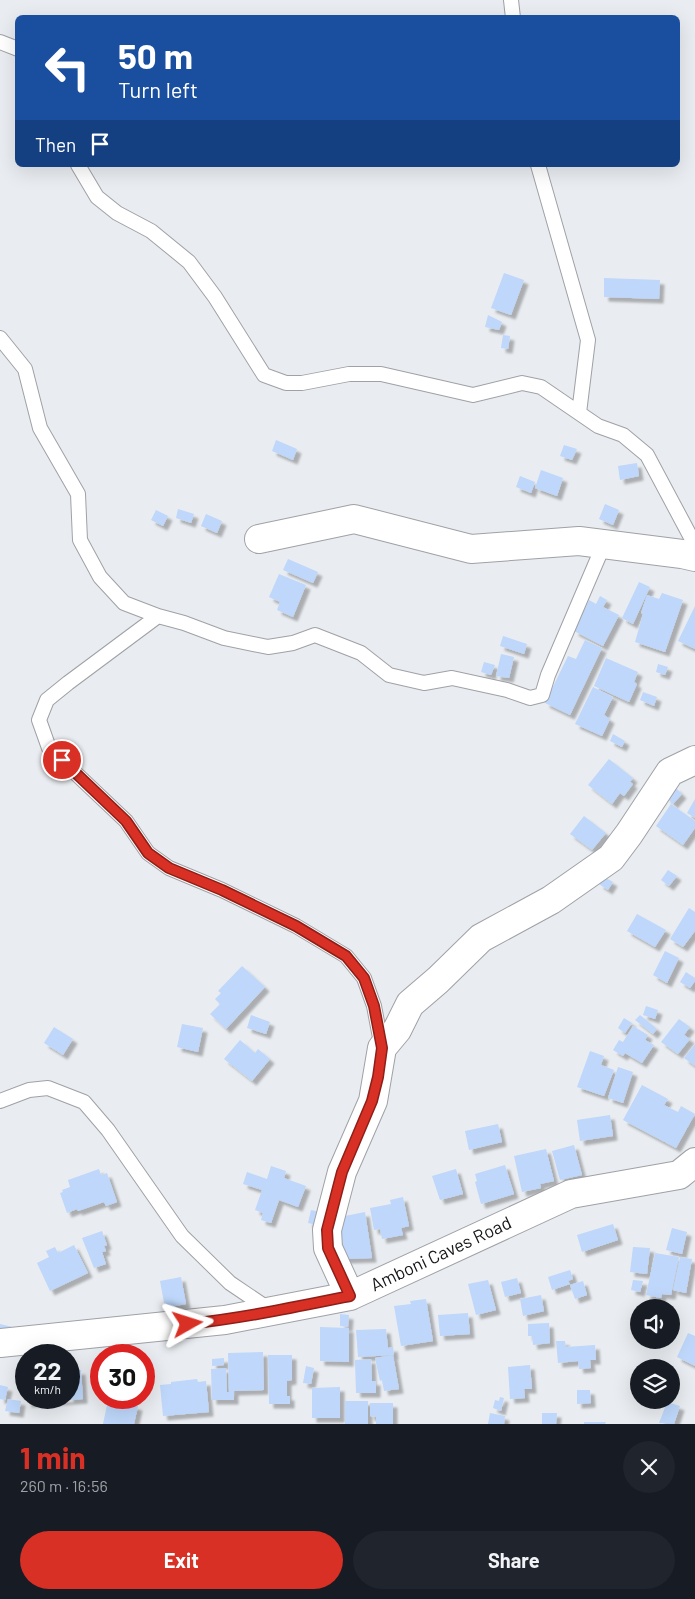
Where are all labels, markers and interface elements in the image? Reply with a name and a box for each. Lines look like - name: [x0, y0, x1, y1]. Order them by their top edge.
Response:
- text: 50 m: [118, 34, 193, 76]
- icon: left: [35, 35, 100, 100]
- text: Turn left: [118, 76, 198, 102]
- icon: arrive: [86, 130, 114, 158]
- text: Then: [35, 133, 76, 156]
- pin: [41, 739, 83, 781]
- icon: arrive: [48, 746, 76, 774]
- street label: Amboni Caves Road: [367, 1211, 514, 1295]
- position arrow: [161, 1297, 213, 1349]
- map controls: [630, 1299, 680, 1409]
- button: sound: [630, 1299, 680, 1349]
- speed limit sign: 30: [90, 1344, 155, 1409]
- text: 22: [33, 1355, 62, 1385]
- button: layers: [630, 1359, 680, 1409]
- text: km/h: [34, 1382, 61, 1396]
- text: 1 min: [20, 1439, 86, 1475]
- button: close: [623, 1441, 675, 1493]
- text: 260 m · 16:56: [20, 1476, 108, 1495]
- button: Exit: [20, 1531, 343, 1589]
- button: Share: [353, 1531, 675, 1589]

